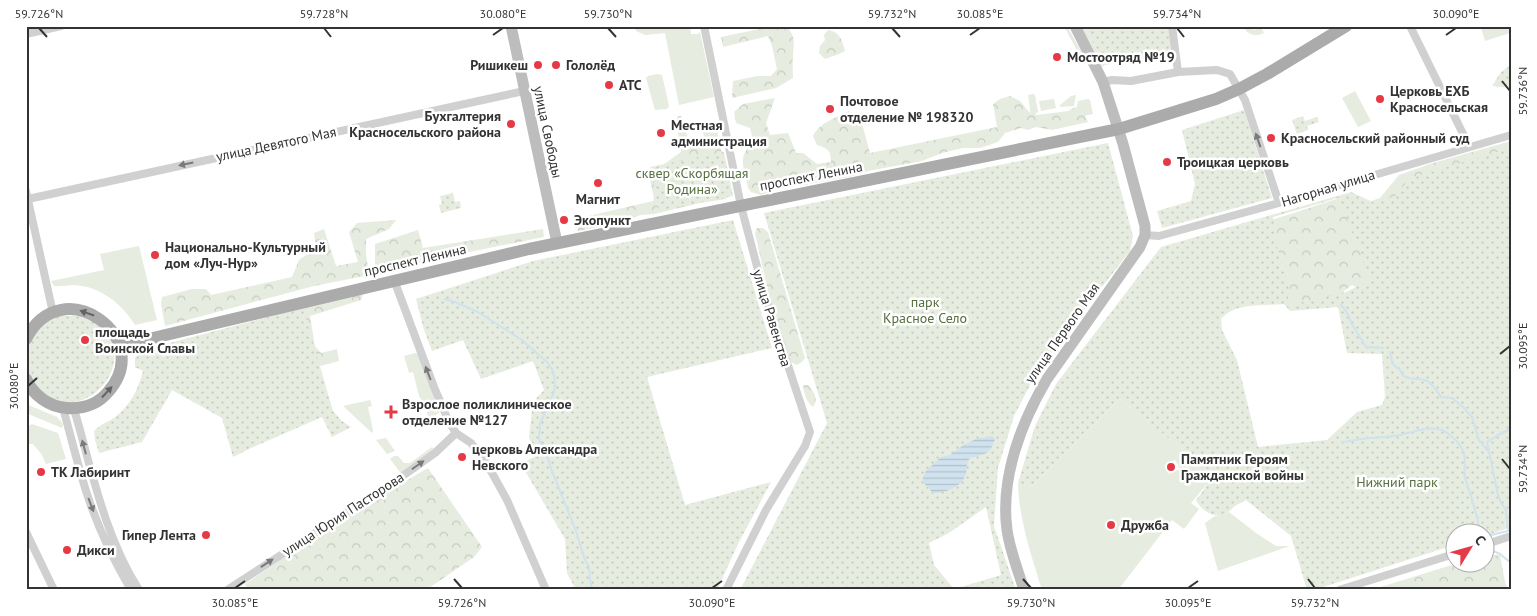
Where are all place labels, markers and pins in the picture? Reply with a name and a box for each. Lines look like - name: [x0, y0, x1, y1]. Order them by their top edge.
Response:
- place label: Мостоотряд №19: [1067, 48, 1175, 66]
- marker: Мостоотряд №19: [1051, 51, 1063, 63]
- place label: Ришикеш: [470, 56, 528, 74]
- place label: Гололёд: [566, 56, 615, 74]
- marker: Ришикеш: [532, 59, 544, 71]
- marker: Гололёд: [550, 59, 562, 71]
- place label: АТС: [619, 76, 642, 94]
- marker: АТС: [603, 79, 615, 91]
- place label: Церковь ЕХБ Красносельская: [1390, 82, 1488, 116]
- place label: Почтовое отделение № 198320: [840, 92, 973, 126]
- marker: Церковь ЕХБ Красносельская: [1374, 93, 1386, 105]
- marker: Почтовое отделение № 198320: [824, 103, 836, 115]
- place label: Бухгалтерия Красносельского района: [349, 107, 501, 141]
- place label: Местная администрация: [671, 116, 767, 150]
- marker: Бухгалтерия Красносельского района: [505, 118, 517, 130]
- marker: Местная администрация: [655, 127, 667, 139]
- place label: Красносельский районный суд: [1281, 129, 1470, 147]
- marker: Красносельский районный суд: [1265, 132, 1277, 144]
- place label: Троицкая церковь: [1177, 153, 1289, 171]
- marker: Троицкая церковь: [1161, 156, 1173, 168]
- marker: Магнит: [592, 177, 604, 189]
- place label: Магнит: [576, 190, 620, 208]
- place label: Экопункт: [574, 211, 631, 229]
- marker: Экопункт: [558, 214, 570, 226]
- place label: Национально-Культурный дом «Луч-Нур»: [164, 238, 326, 272]
- marker: Национально-Культурный дом «Луч-Нур»: [149, 249, 161, 261]
- place label: площадь Воинской Славы: [95, 323, 195, 357]
- marker: площадь Воинской Славы: [79, 334, 91, 346]
- place label: Взрослое поликлиническое отделение №127: [402, 395, 572, 429]
- marker: Взрослое поликлиническое отделение №127: [384, 405, 398, 419]
- place label: церковь Александра Невского: [472, 440, 597, 474]
- place label: Памятник Героям Гражданской войны: [1181, 450, 1304, 484]
- marker: церковь Александра Невского: [456, 451, 468, 463]
- marker: Памятник Героям Гражданской войны: [1165, 461, 1177, 473]
- place label: ТК Лабиринт: [51, 463, 130, 481]
- marker: ТК Лабиринт: [35, 466, 47, 478]
- place label: Дружба: [1121, 516, 1169, 534]
- marker: Дружба: [1105, 519, 1117, 531]
- place label: Гипер Лента: [122, 526, 196, 544]
- marker: Гипер Лента: [200, 529, 212, 541]
- place label: Дикси: [77, 541, 115, 559]
- marker: Дикси: [61, 544, 73, 556]

